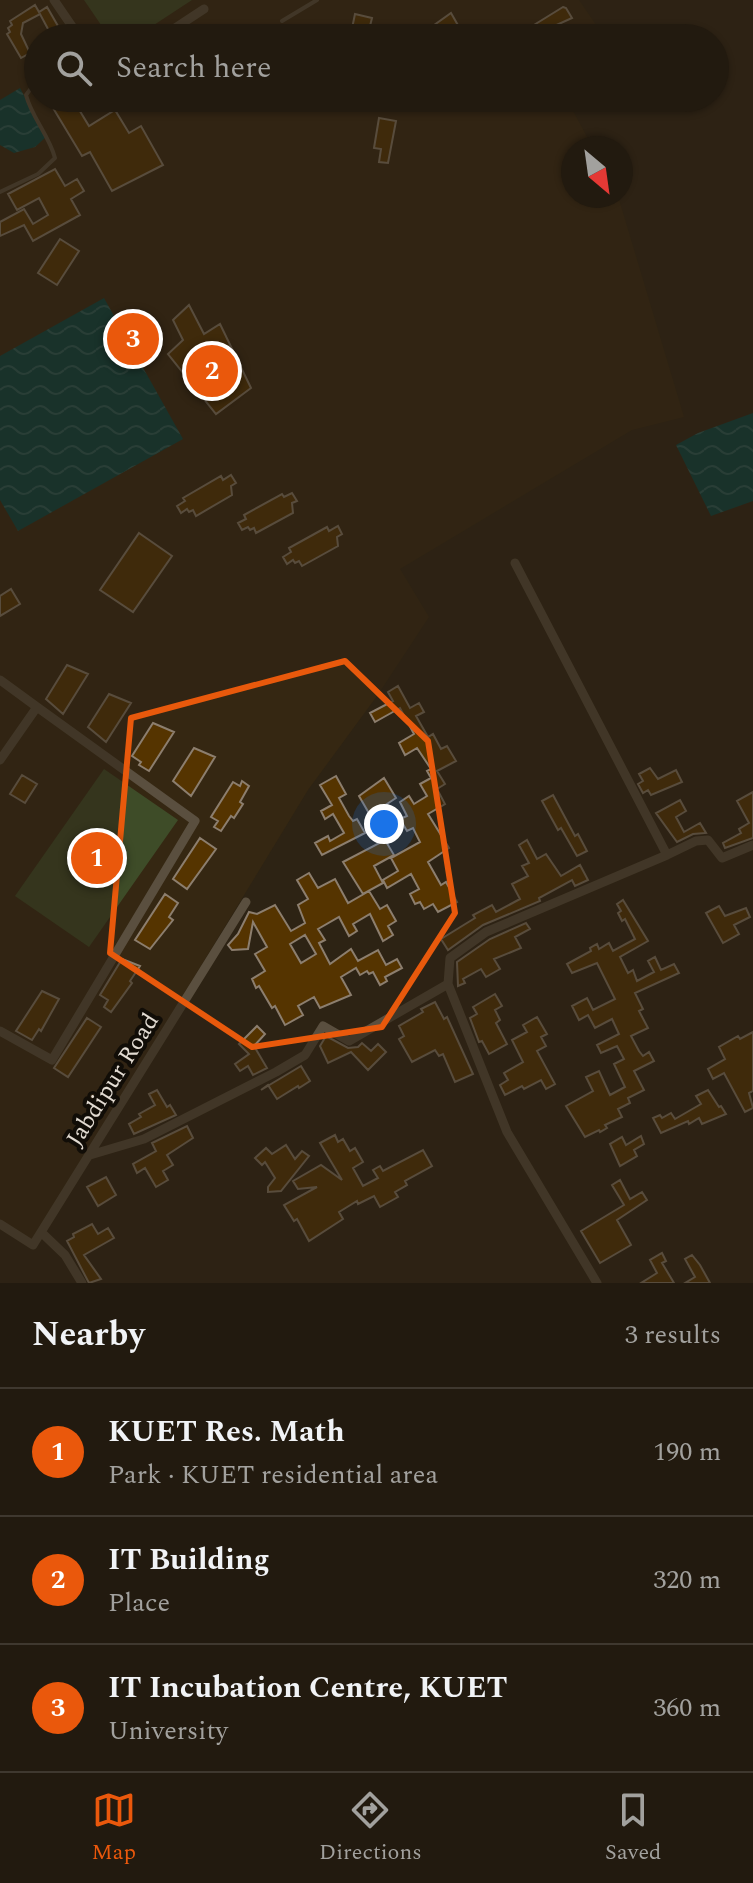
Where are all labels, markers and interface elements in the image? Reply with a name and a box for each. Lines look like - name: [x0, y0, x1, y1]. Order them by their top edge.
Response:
- search box: [24, 24, 729, 112]
- text: Search here: [116, 45, 272, 91]
- icon: search: [52, 46, 96, 90]
- north arrow: [561, 136, 633, 208]
- pin: 3: [107, 309, 159, 369]
- pin: 2: [186, 341, 238, 401]
- your location: [364, 804, 404, 844]
- pin: 1: [71, 828, 123, 888]
- street label: Jabdipur Road: [58, 1006, 168, 1154]
- text: Nearby: [32, 1309, 145, 1361]
- text: 3 results: [625, 1315, 721, 1355]
- text: KUET Res. Math: [108, 1409, 345, 1455]
- text: 1: [51, 1432, 65, 1472]
- text: 190 m: [653, 1432, 721, 1472]
- text: Park · KUET residential area: [108, 1455, 438, 1495]
- text: IT Building: [108, 1537, 270, 1583]
- text: 2: [51, 1560, 65, 1600]
- text: 320 m: [653, 1560, 721, 1600]
- text: Place: [108, 1583, 170, 1623]
- text: IT Incubation Centre, KUET: [108, 1665, 508, 1711]
- text: 3: [51, 1688, 65, 1728]
- text: 360 m: [653, 1688, 721, 1728]
- text: University: [108, 1711, 228, 1751]
- tab: Map: [92, 1788, 136, 1869]
- tab: Directions: [319, 1788, 422, 1869]
- tab: Saved: [605, 1788, 661, 1869]

